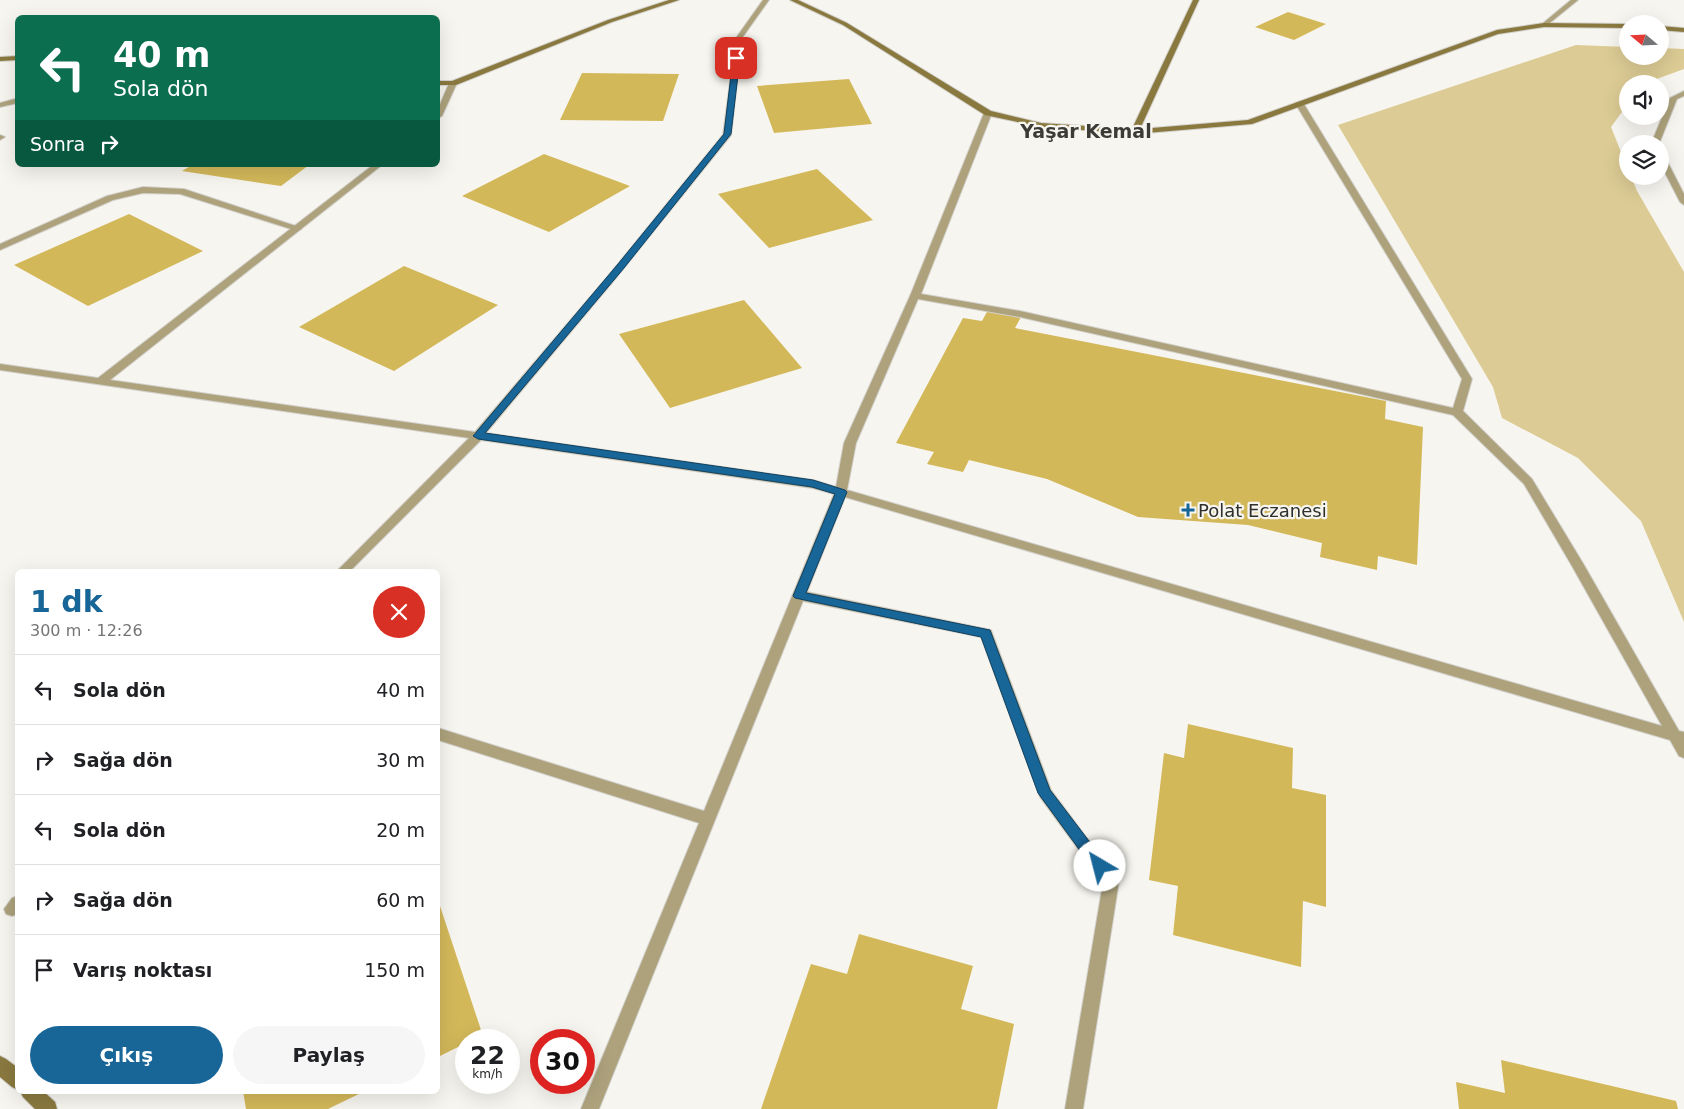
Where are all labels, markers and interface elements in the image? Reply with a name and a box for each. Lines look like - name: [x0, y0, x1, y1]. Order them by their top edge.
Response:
- north arrow: [1619, 15, 1669, 65]
- map controls: [1619, 15, 1669, 185]
- icon: left: [30, 35, 95, 100]
- text: 40 m: [113, 35, 210, 75]
- pin: [715, 37, 757, 79]
- icon: arrive: [722, 44, 750, 72]
- button: sound: [1619, 75, 1669, 125]
- text: Sola dön: [113, 76, 208, 101]
- district label: Yaşar Kemal: [1019, 120, 1152, 142]
- icon: right: [95, 130, 123, 158]
- text: Sonra: [30, 133, 85, 155]
- button: layers: [1619, 135, 1669, 185]
- place label: Polat Eczanesi: [1198, 500, 1327, 521]
- marker: Polat Eczanesi: [1182, 504, 1194, 516]
- text: 1 dk: [30, 584, 103, 619]
- button: close: [373, 586, 425, 638]
- text: 300 m · 12:26: [30, 621, 143, 640]
- icon: left: [30, 676, 58, 704]
- text: Sola dön: [73, 679, 166, 701]
- text: 40 m: [376, 679, 425, 701]
- icon: right: [30, 746, 58, 774]
- text: Sağa dön: [73, 749, 173, 771]
- text: 30 m: [376, 749, 425, 771]
- icon: left: [30, 816, 58, 844]
- text: Sola dön: [73, 819, 166, 841]
- text: 20 m: [376, 819, 425, 841]
- position arrow: [1073, 839, 1125, 891]
- icon: right: [30, 886, 58, 914]
- text: Sağa dön: [73, 889, 173, 911]
- text: 60 m: [376, 889, 425, 911]
- icon: arrive: [30, 956, 58, 984]
- text: Varış noktası: [73, 959, 212, 981]
- text: 150 m: [364, 959, 425, 981]
- button: Çıkış: [30, 1026, 223, 1084]
- button: Paylaş: [233, 1026, 425, 1084]
- speed limit sign: 30: [530, 1029, 595, 1094]
- text: 22: [470, 1041, 505, 1070]
- text: km/h: [472, 1067, 503, 1081]

